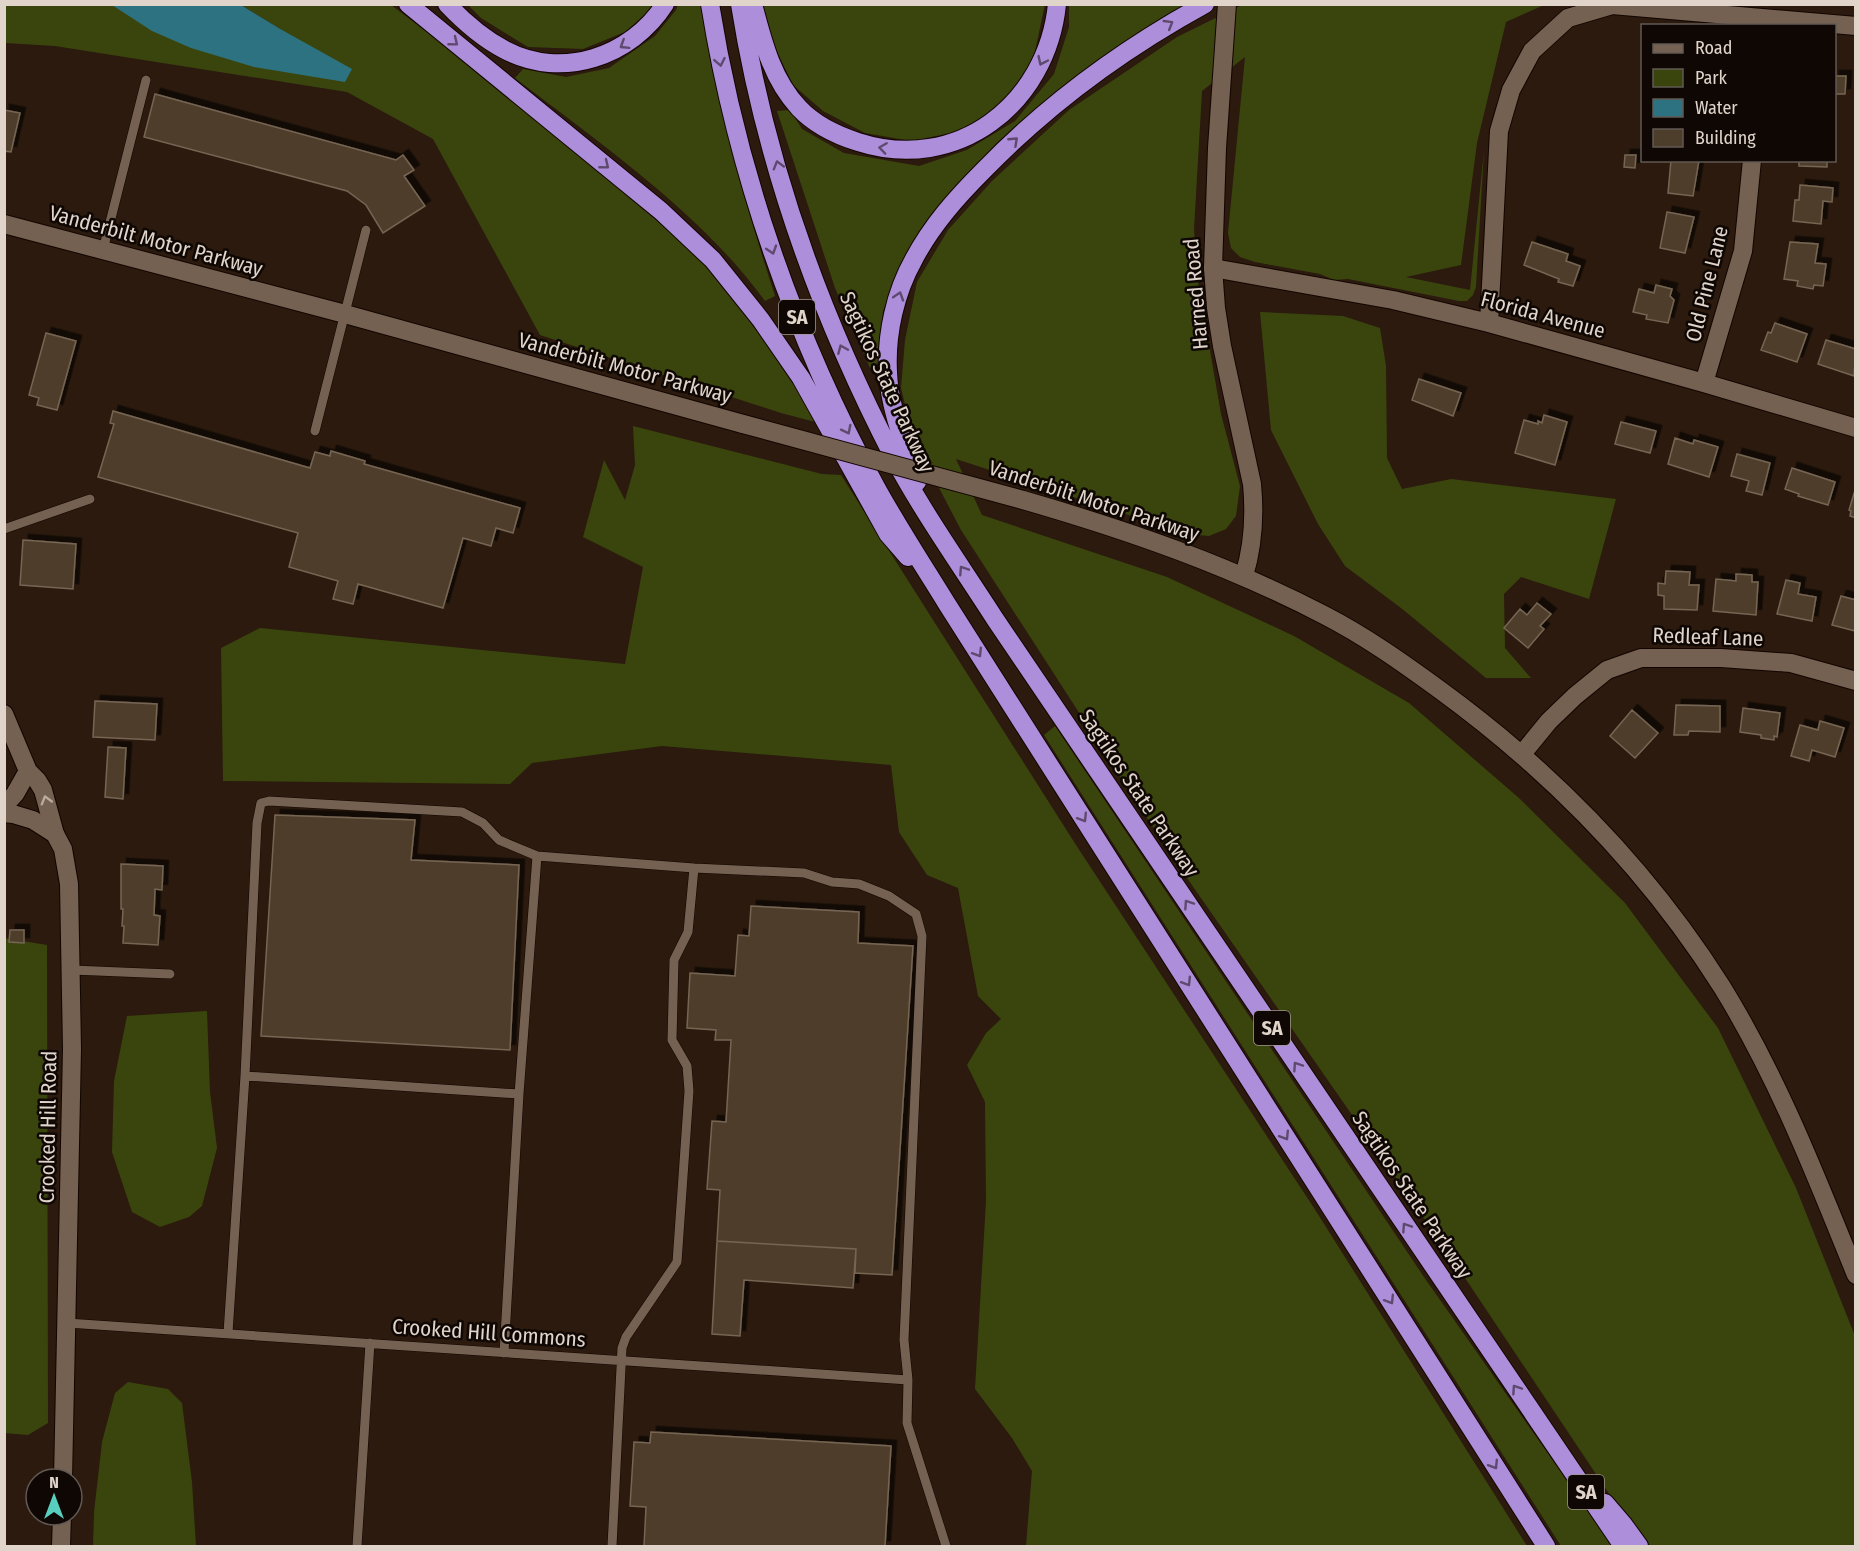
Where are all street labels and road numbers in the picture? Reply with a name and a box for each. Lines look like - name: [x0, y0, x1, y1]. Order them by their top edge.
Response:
- street label: Vanderbilt Motor Parkway: [46, 200, 266, 282]
- street label: Old Pine Lane: [1680, 223, 1734, 345]
- street label: Harned Road: [1178, 237, 1214, 351]
- street label: Florida Avenue: [1478, 286, 1608, 344]
- street label: Sagtikos State Parkway: [834, 287, 941, 477]
- road number: SA: [779, 300, 815, 334]
- street label: Vanderbilt Motor Parkway: [515, 327, 735, 409]
- street label: Vanderbilt Motor Parkway: [985, 455, 1203, 548]
- street label: Redleaf Lane: [1652, 622, 1764, 652]
- street label: Sagtikos State Parkway: [1073, 704, 1205, 882]
- road number: SA: [1254, 1011, 1290, 1045]
- street label: Crooked Hill Road: [34, 1050, 62, 1204]
- street label: Sagtikos State Parkway: [1346, 1106, 1478, 1284]
- street label: Crooked Hill Commons: [391, 1313, 587, 1353]
- road number: SA: [1568, 1475, 1604, 1509]

